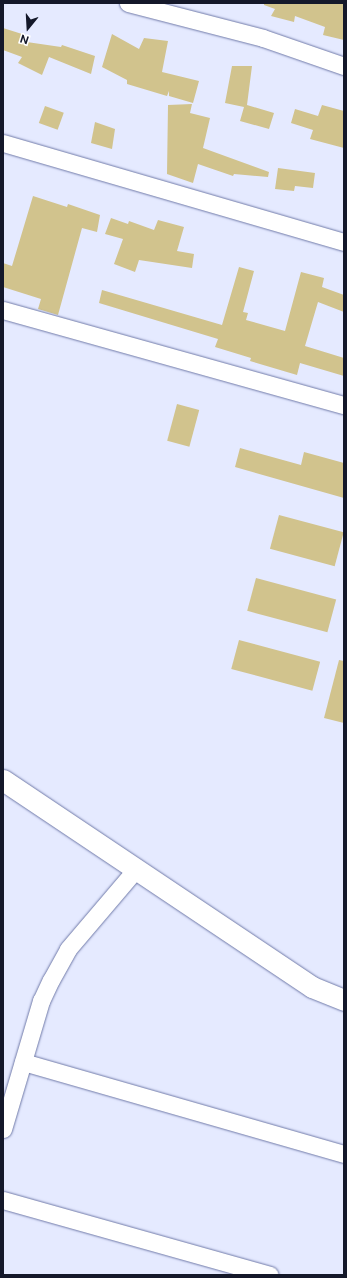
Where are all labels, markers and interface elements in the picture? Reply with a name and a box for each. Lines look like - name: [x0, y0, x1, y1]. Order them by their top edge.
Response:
- north arrow: [8, 8, 48, 48]
- text: N: [18, 32, 30, 46]

